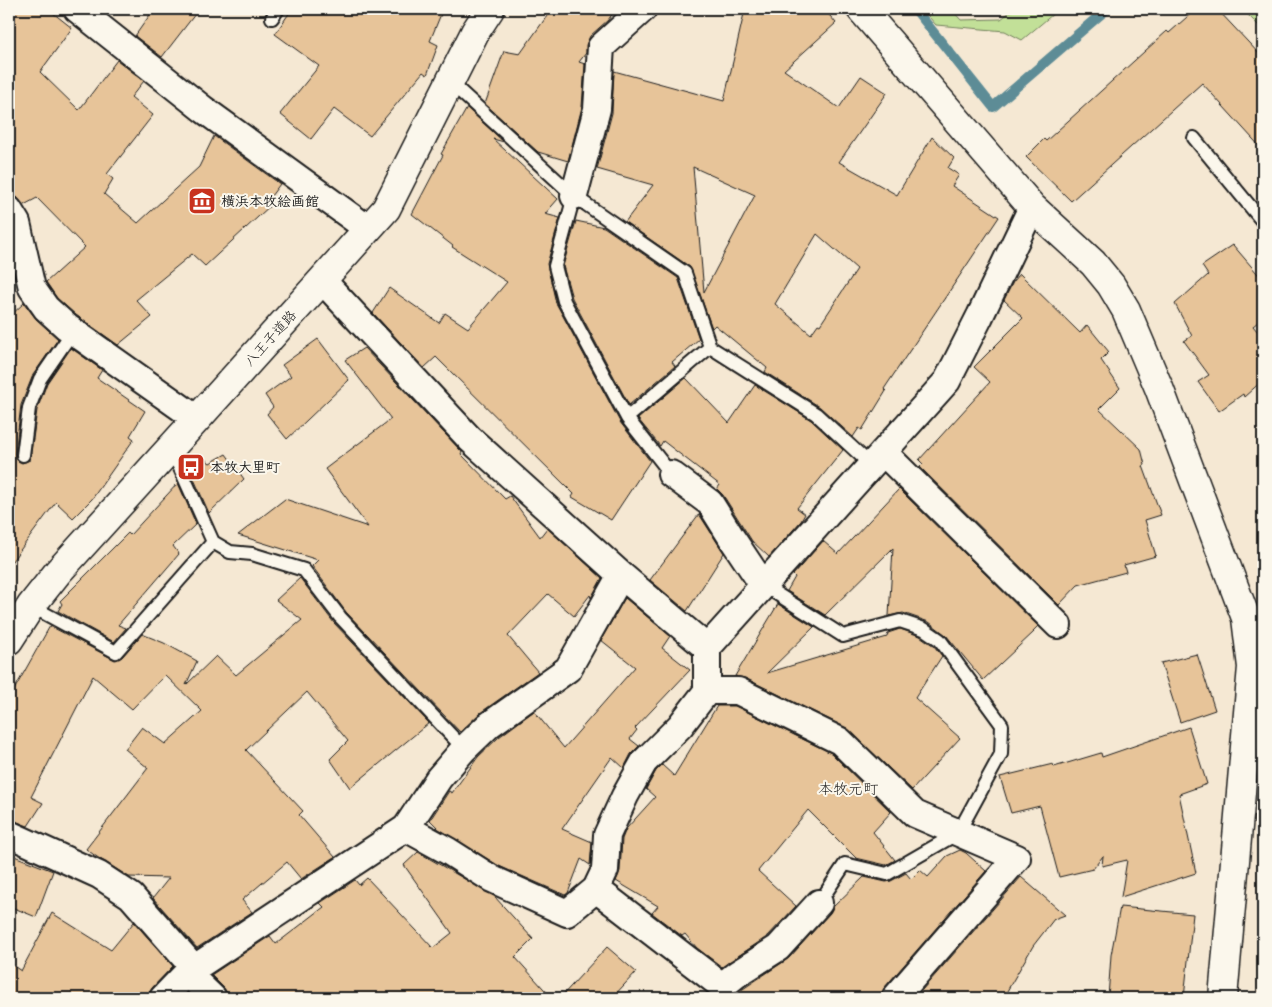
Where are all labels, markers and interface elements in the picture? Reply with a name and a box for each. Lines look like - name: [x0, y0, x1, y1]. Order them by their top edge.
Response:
- museum icon: 横浜本牧絵画館: [187, 186, 217, 216]
- place label: 横浜本牧絵画館: [221, 192, 319, 210]
- street label: 八王子道路: [240, 306, 300, 370]
- bus stop icon: 本牧大里町: [176, 452, 206, 482]
- place label: 本牧大里町: [210, 458, 280, 476]
- district label: 本牧元町: [818, 779, 879, 798]

